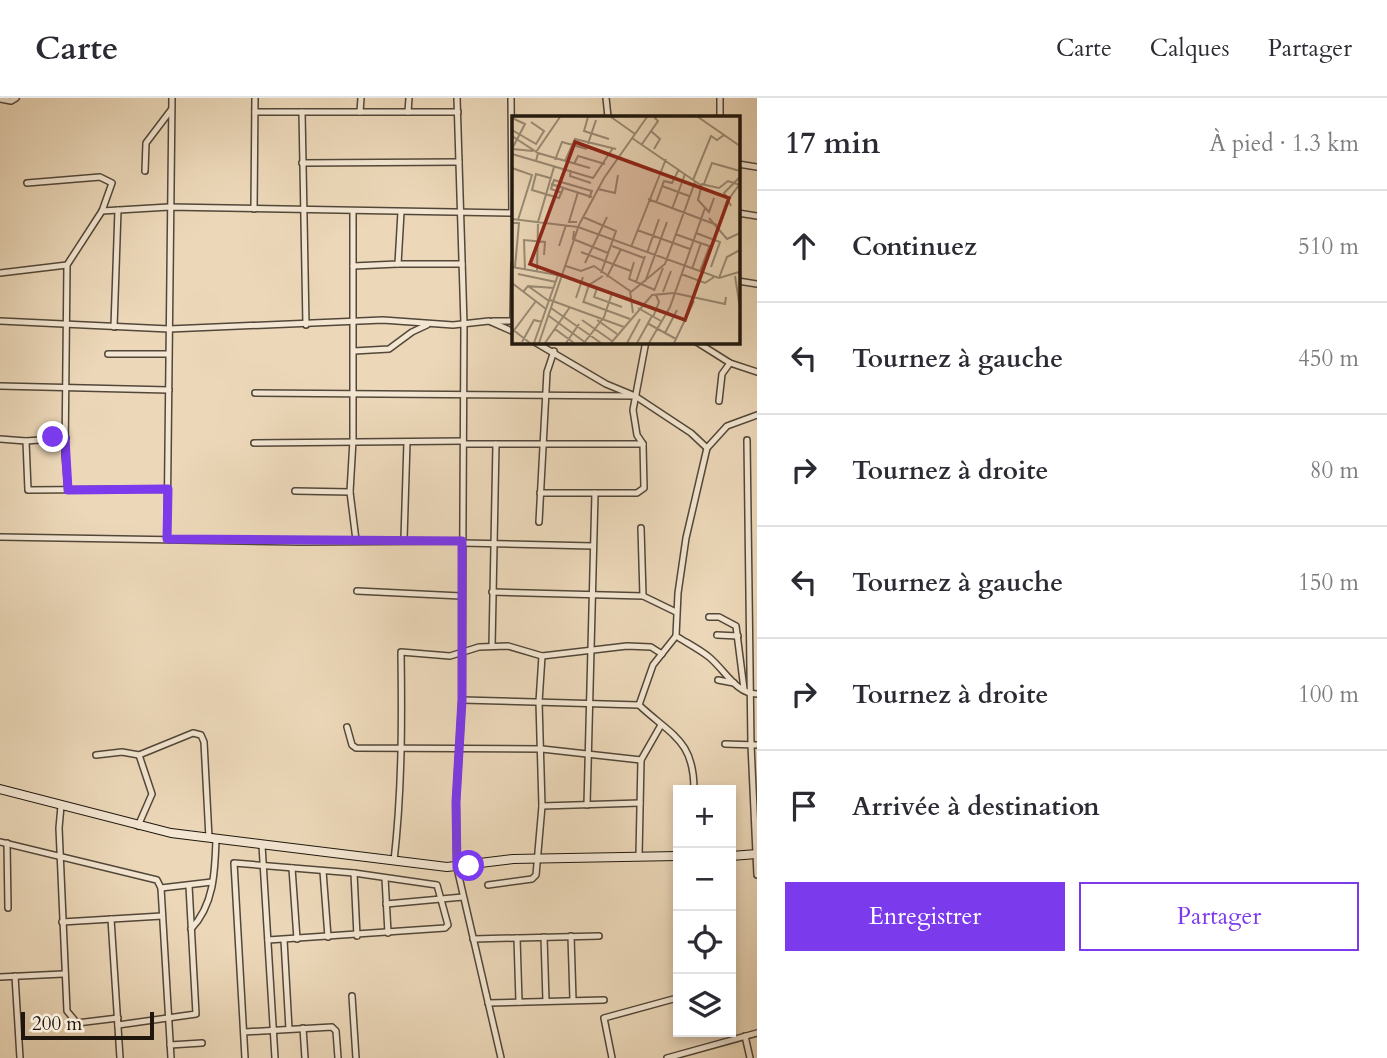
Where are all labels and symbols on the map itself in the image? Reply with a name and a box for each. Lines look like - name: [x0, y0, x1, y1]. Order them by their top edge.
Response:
- inset map: [512, 116, 740, 343]
- route end: [37, 421, 68, 452]
- route start: [453, 850, 484, 881]
- scale bar: [21, 1009, 154, 1041]

